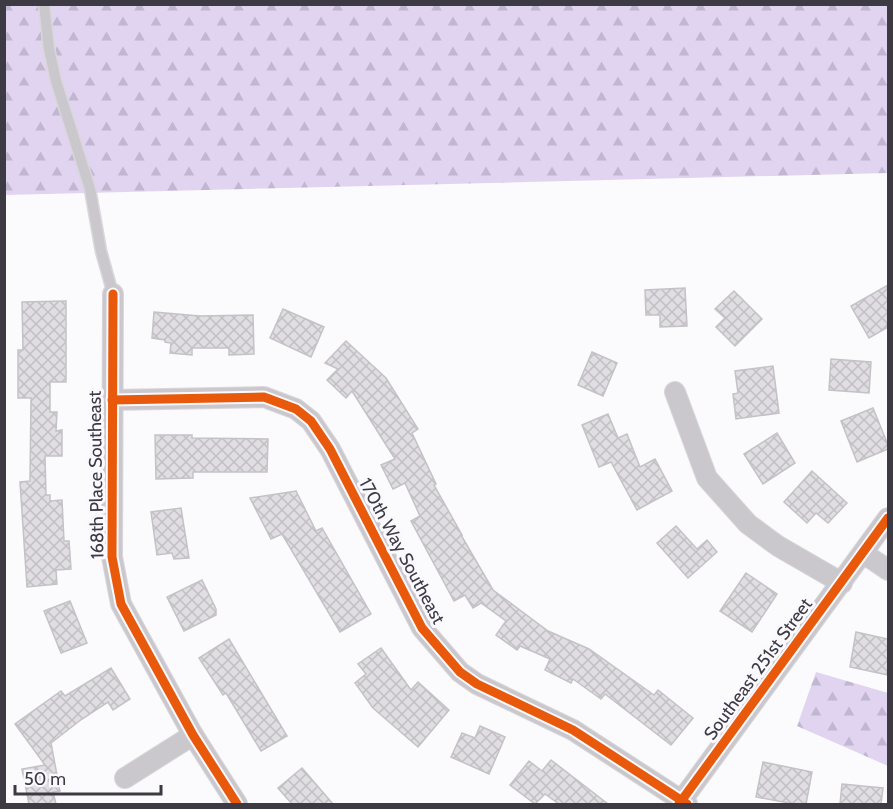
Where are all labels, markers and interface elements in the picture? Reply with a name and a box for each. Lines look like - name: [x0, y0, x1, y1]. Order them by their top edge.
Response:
- street label: 168th Place Southeast: [84, 391, 108, 559]
- street label: 170th Way Southeast: [354, 474, 450, 628]
- street label: Southeast 251st Street: [699, 594, 817, 744]
- scale bar: [15, 758, 160, 796]
- text: 50 m: [24, 768, 66, 790]

